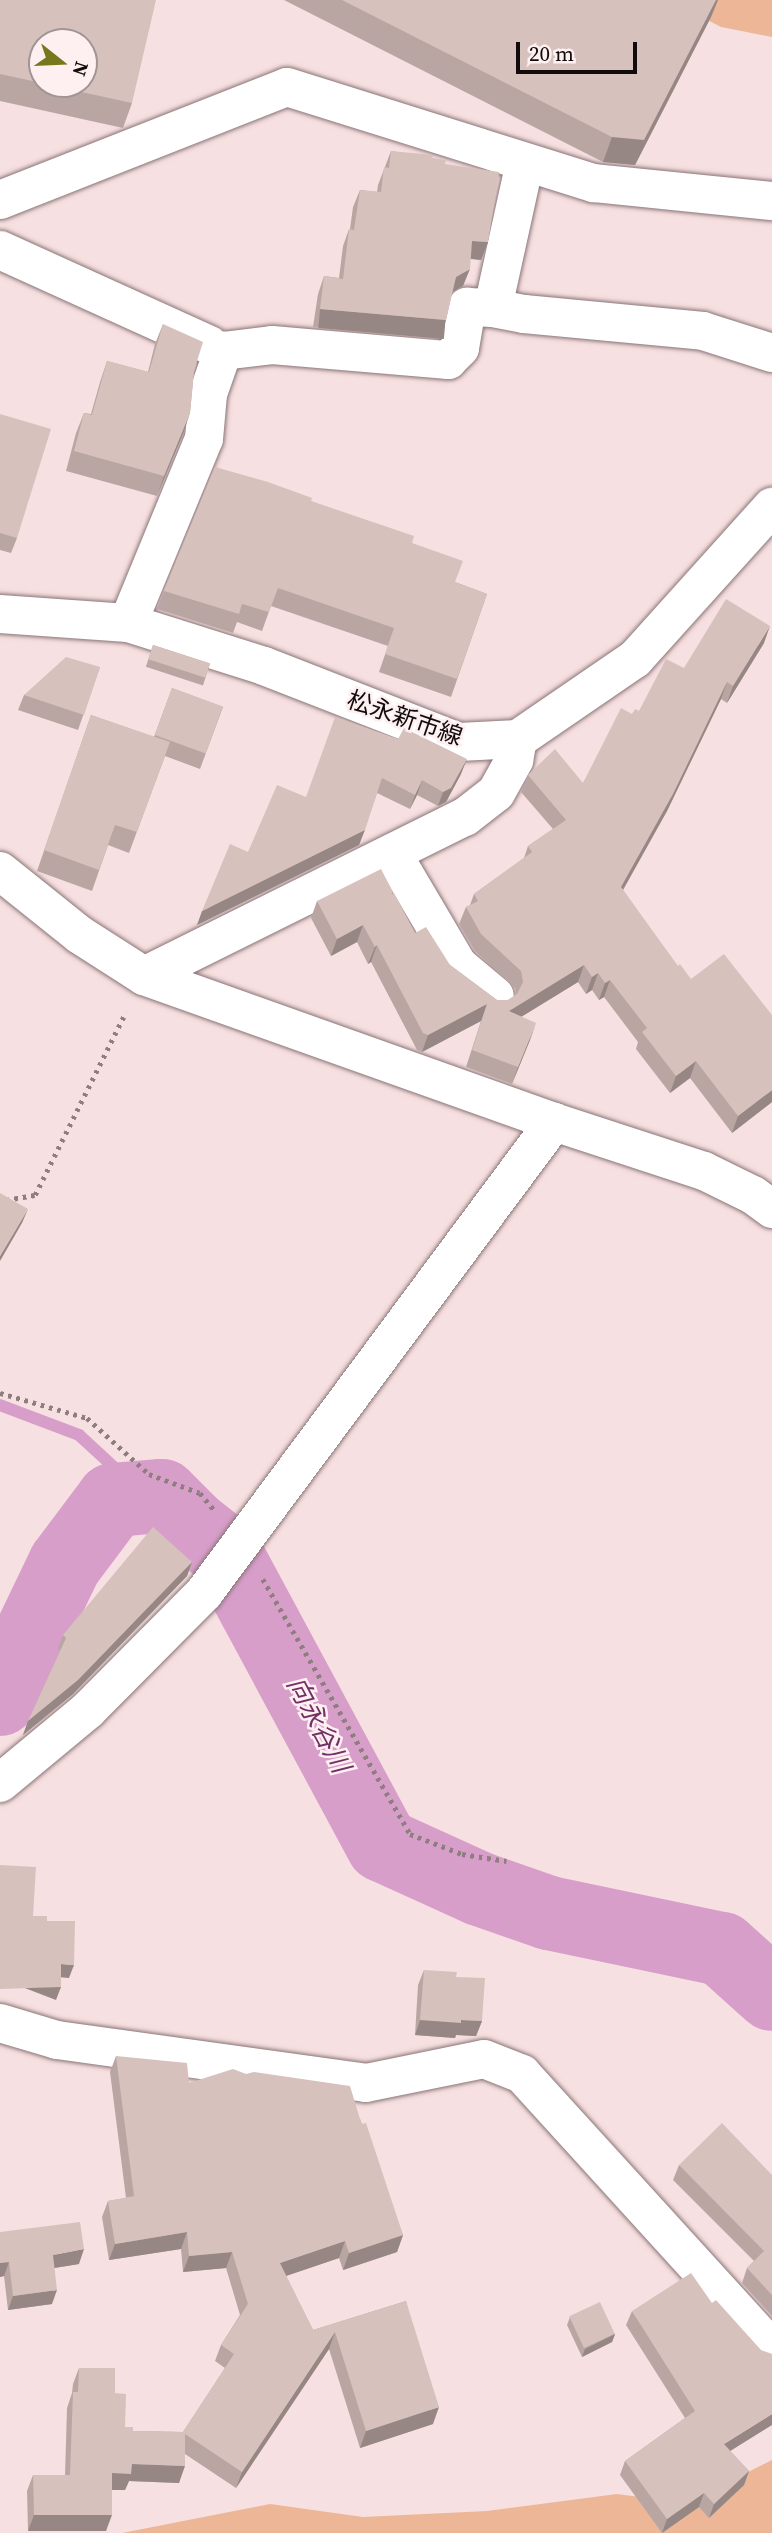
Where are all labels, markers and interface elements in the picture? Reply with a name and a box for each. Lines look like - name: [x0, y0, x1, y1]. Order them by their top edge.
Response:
- north arrow: [28, 28, 98, 98]
- scale bar: [520, 28, 641, 72]
- text: 20 m: [529, 39, 574, 68]
- text: N: [67, 58, 96, 79]
- street label: 松永新市線: [344, 685, 466, 751]
- water label: 向永谷川: [280, 1672, 356, 1778]

